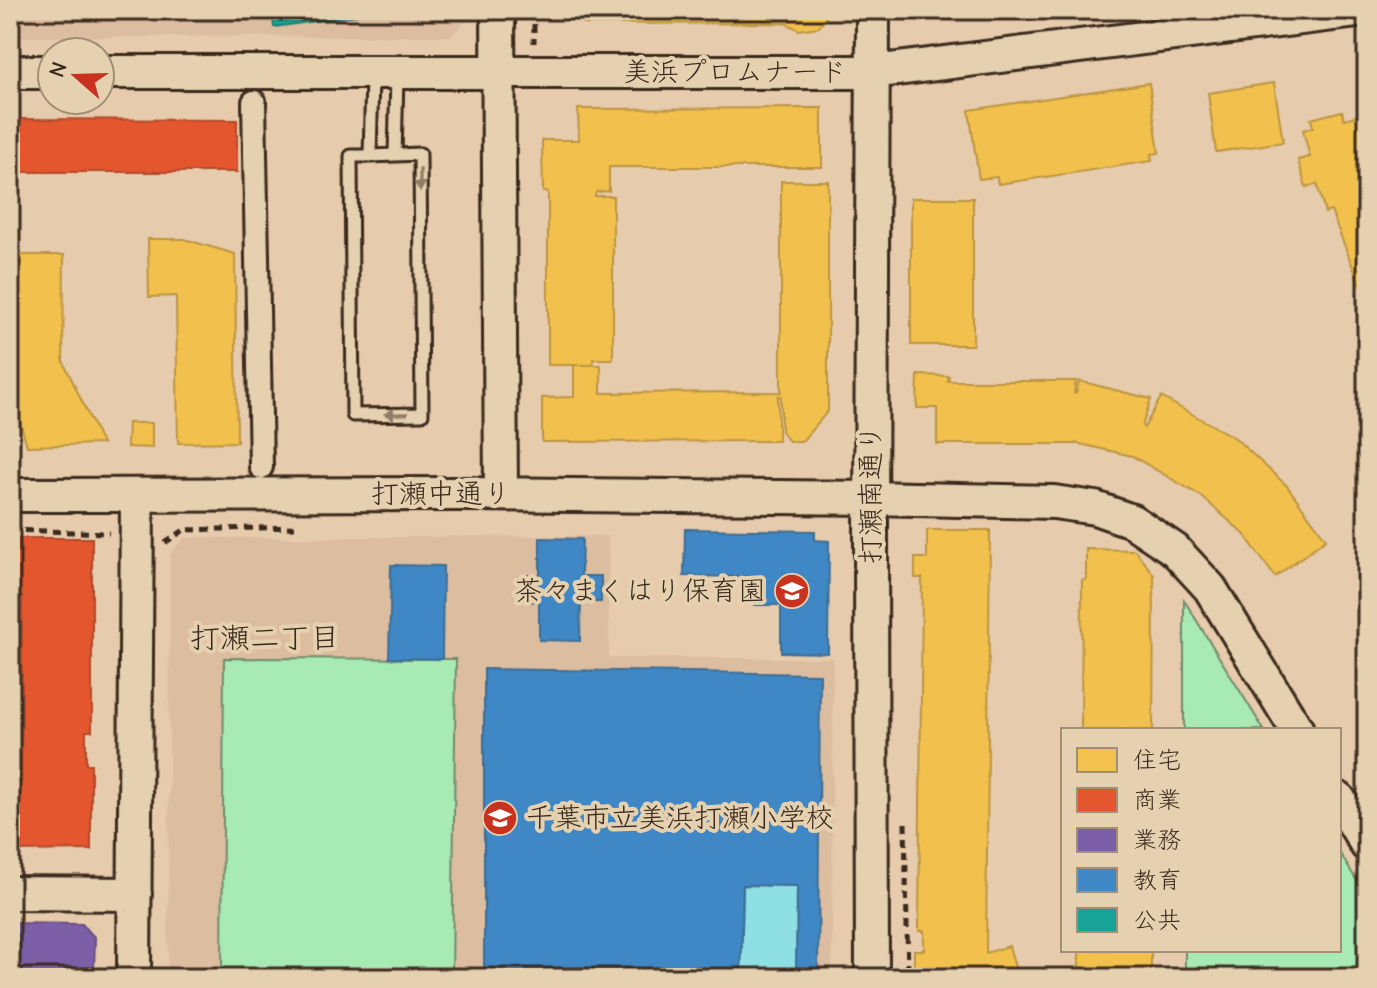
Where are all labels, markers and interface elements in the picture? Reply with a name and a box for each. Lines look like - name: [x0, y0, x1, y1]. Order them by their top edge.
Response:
- north arrow: [36, 36, 116, 116]
- street label: 美浜プロムナード: [623, 56, 847, 88]
- text: N: [43, 58, 73, 81]
- one-way arrow: [414, 168, 427, 193]
- one-way arrow: [383, 408, 408, 421]
- street label: 打瀬南通り: [855, 424, 887, 564]
- street label: 打瀬中通り: [371, 478, 511, 510]
- school or university icon: 茶々まくはり保育園: [773, 572, 811, 610]
- place label: 茶々まくはり保育園: [514, 575, 766, 607]
- district label: 打瀬二丁目: [190, 621, 340, 656]
- legend: [1061, 728, 1341, 952]
- text: 住宅: [1133, 746, 1181, 774]
- text: 商業: [1133, 786, 1181, 814]
- school or university icon: 千葉市立美浜打瀬小学校: [481, 799, 519, 837]
- place label: 千葉市立美浜打瀬小学校: [526, 802, 834, 834]
- text: 業務: [1133, 826, 1181, 854]
- text: 教育: [1133, 866, 1181, 894]
- text: 公共: [1133, 906, 1181, 934]

